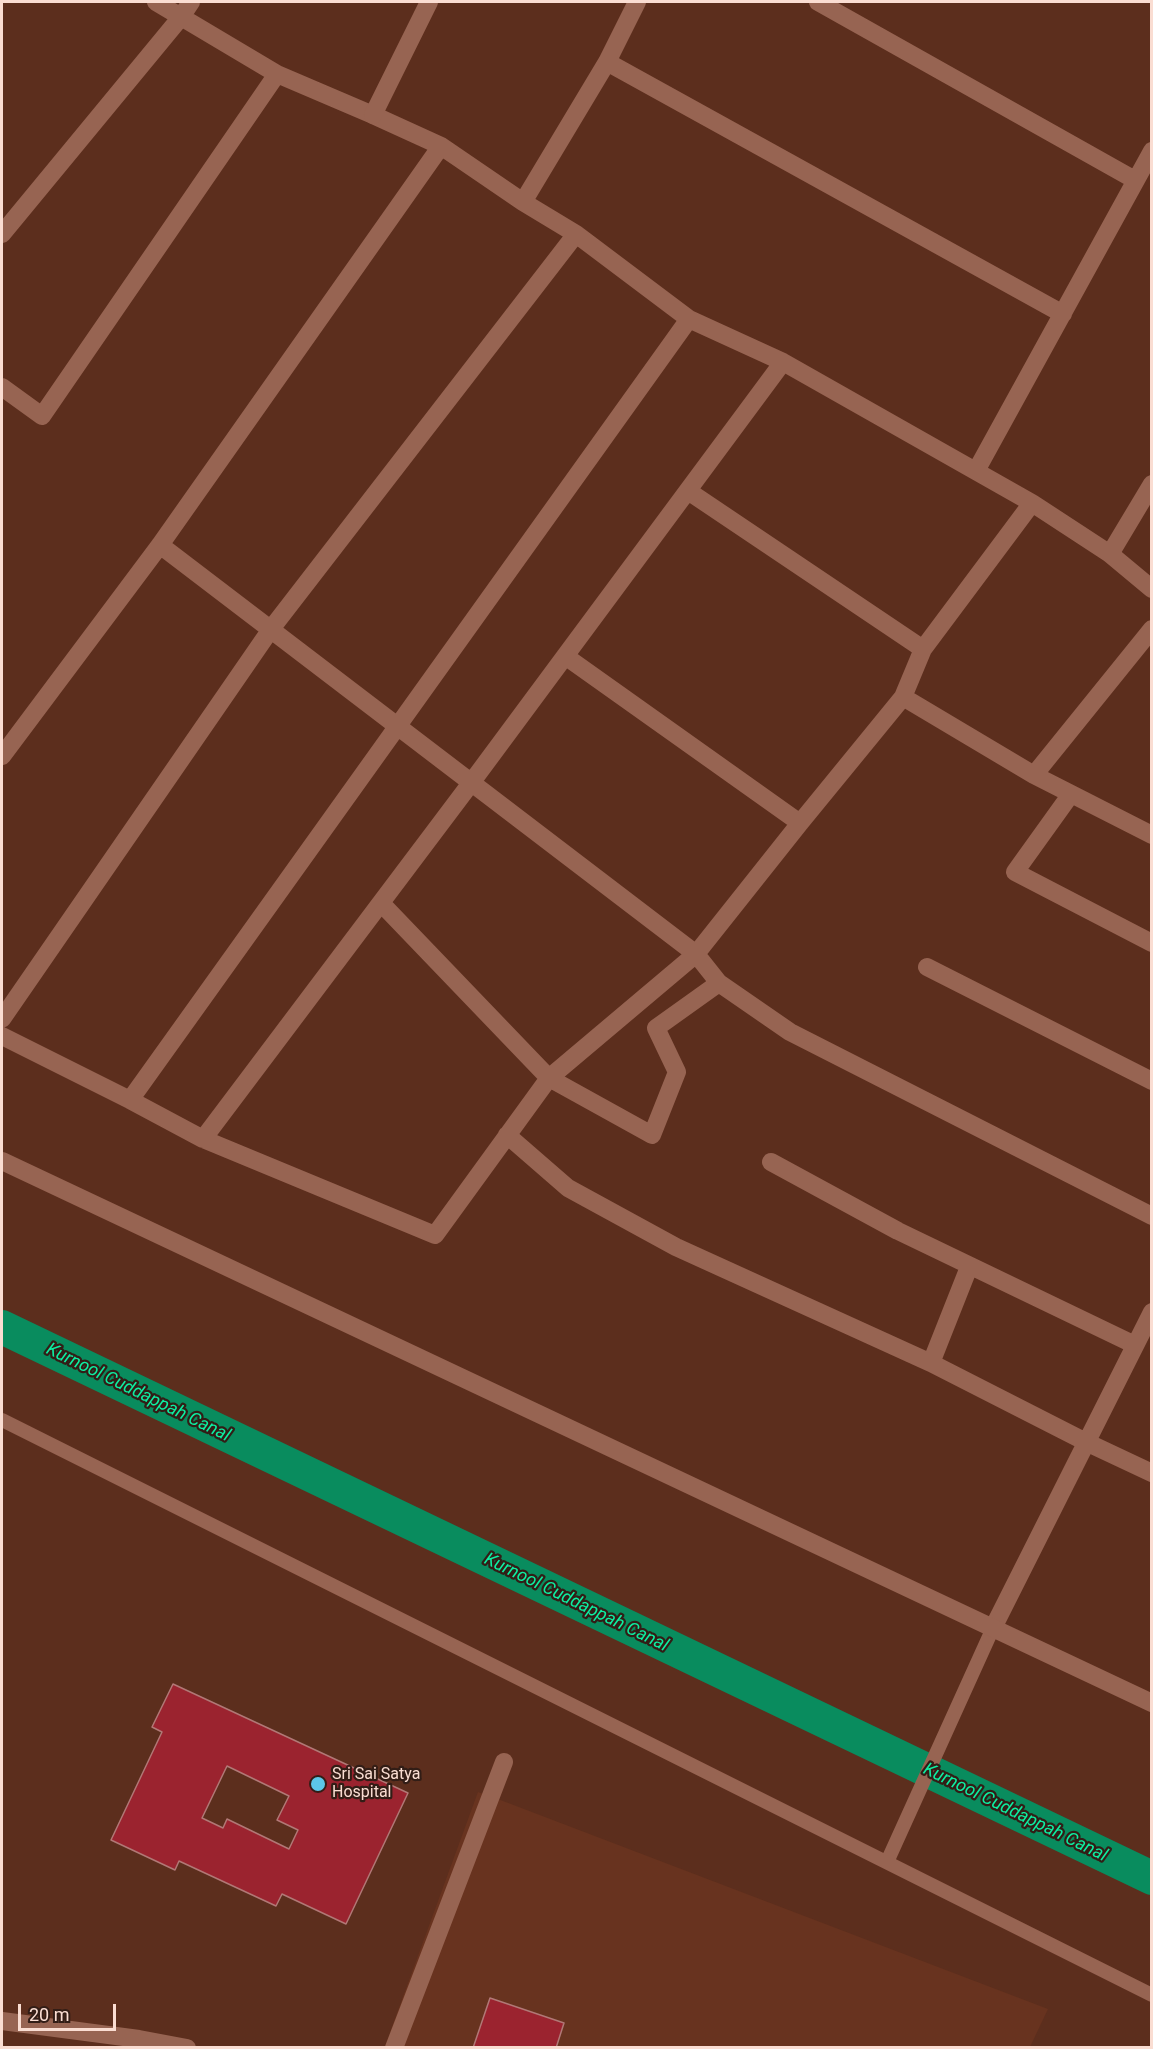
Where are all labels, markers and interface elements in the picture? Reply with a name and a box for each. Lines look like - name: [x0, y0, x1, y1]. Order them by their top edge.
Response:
- water label: Kurnool Cuddappah Canal: [42, 1339, 234, 1447]
- water label: Kurnool Cuddappah Canal: [480, 1549, 672, 1657]
- water label: Kurnool Cuddappah Canal: [919, 1759, 1111, 1867]
- place label: Sri Sai Satya Hospital: [332, 1765, 420, 1803]
- marker: Sri Sai Satya Hospital: [309, 1775, 327, 1793]
- scale bar: [21, 1992, 118, 2030]
- text: 20 m: [29, 2004, 69, 2025]

